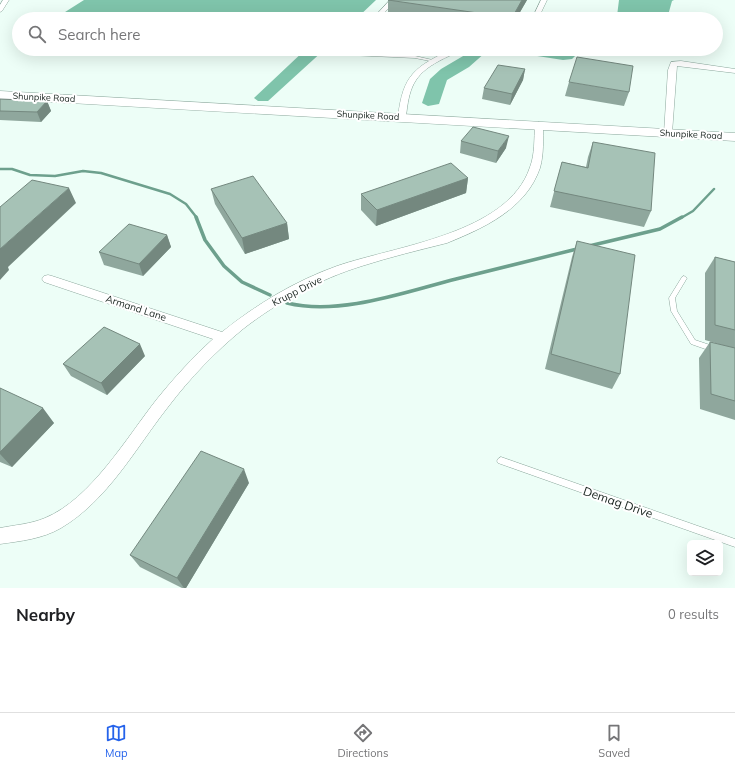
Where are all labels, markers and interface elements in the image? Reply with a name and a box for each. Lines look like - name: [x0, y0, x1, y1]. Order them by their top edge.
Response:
- search box: [12, 12, 723, 56]
- icon: search: [26, 23, 48, 45]
- text: Search here: [58, 25, 140, 44]
- street label: Shunpike Road: [12, 90, 76, 104]
- street label: Shunpike Road: [336, 108, 400, 122]
- street label: Shunpike Road: [659, 127, 723, 141]
- street label: Krupp Drive: [270, 273, 324, 309]
- street label: Armand Lane: [104, 292, 168, 324]
- street label: Demag Drive: [581, 483, 655, 521]
- map controls: [687, 540, 723, 576]
- button: layers: [687, 540, 723, 576]
- text: Nearby: [16, 604, 75, 625]
- text: 0 results: [668, 606, 719, 622]
- tab: Map: [105, 722, 128, 760]
- tab: Directions: [338, 722, 388, 760]
- tab: Saved: [598, 722, 630, 760]

